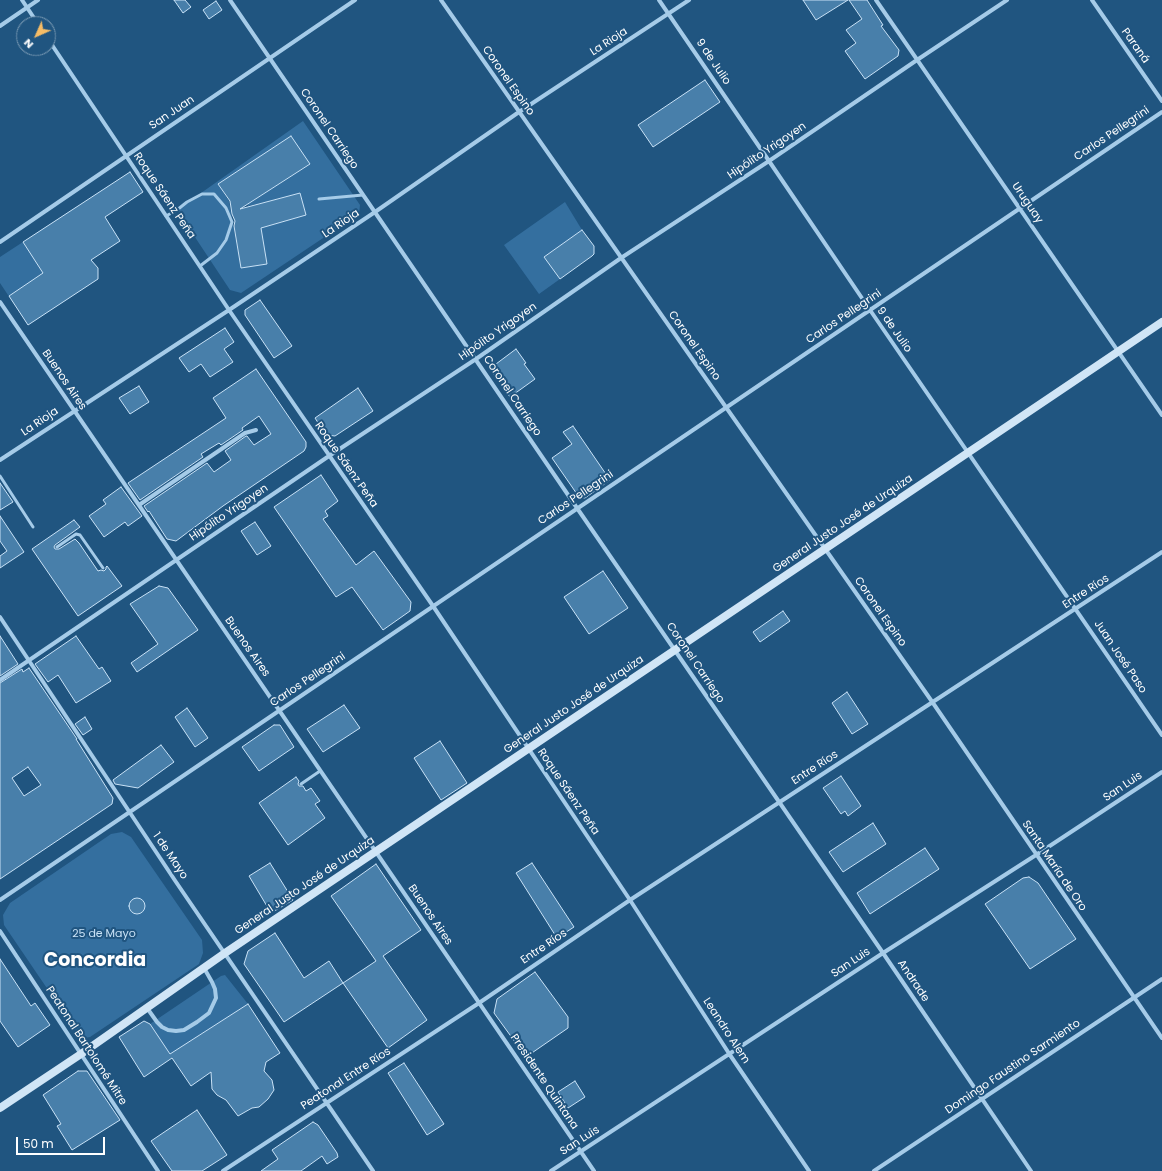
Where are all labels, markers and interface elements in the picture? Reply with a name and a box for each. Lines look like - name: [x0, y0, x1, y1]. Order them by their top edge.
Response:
- north arrow: [16, 16, 56, 56]
- street label: La Rioja: [588, 25, 630, 59]
- street label: Paraná: [1118, 26, 1152, 66]
- text: N: [20, 35, 37, 52]
- street label: 9 de Julio: [693, 37, 733, 87]
- street label: Coronel Espino: [479, 44, 537, 118]
- street label: Coronel Carriego: [297, 86, 361, 172]
- street label: San Juan: [147, 93, 197, 133]
- street label: Carlos Pellegrini: [1072, 104, 1152, 164]
- street label: Hipólito Yrigoyen: [725, 120, 809, 182]
- street label: Roque Sáenz Peña: [130, 150, 198, 242]
- street label: Uruguay: [1008, 180, 1046, 226]
- street label: La Rioja: [320, 207, 362, 241]
- street label: Carlos Pellegrini: [804, 287, 884, 347]
- street label: Hipólito Yrigoyen: [457, 300, 539, 364]
- street label: 9 de Julio: [874, 305, 914, 355]
- street label: Coronel Espino: [665, 309, 723, 383]
- street label: Buenos Aires: [39, 347, 89, 413]
- street label: Coronel Carriego: [480, 353, 544, 439]
- street label: La Rioja: [19, 405, 61, 439]
- street label: Roque Sáenz Peña: [312, 420, 380, 510]
- street label: Carlos Pellegrini: [536, 468, 616, 528]
- street label: General Justo José de Urquiza: [771, 472, 915, 576]
- street label: Hipólito Yrigoyen: [187, 482, 271, 544]
- street label: Entre Ríos: [1060, 572, 1112, 612]
- street label: Coronel Espino: [851, 575, 909, 649]
- street label: Buenos Aires: [221, 614, 273, 680]
- street label: Juan José Paso: [1091, 618, 1149, 696]
- street label: Coronel Carriego: [663, 620, 727, 706]
- street label: Carlos Pellegrini: [268, 650, 348, 710]
- street label: General Justo José de Urquiza: [502, 653, 646, 757]
- street label: Roque Sáenz Peña: [534, 746, 602, 838]
- street label: Entre Ríos: [789, 748, 841, 788]
- street label: San Luis: [1101, 769, 1145, 805]
- street label: Santa María de Oro: [1019, 818, 1089, 914]
- street label: 1 de Mayo: [149, 830, 191, 882]
- street label: General Justo José de Urquiza: [233, 834, 377, 938]
- street label: Buenos Aires: [405, 882, 455, 948]
- park label: 25 de Mayo: [72, 927, 136, 941]
- street label: Entre Ríos: [518, 927, 570, 967]
- street label: San Luis: [829, 945, 873, 981]
- district label: Concordia: [44, 950, 146, 972]
- street label: Andrade: [894, 958, 932, 1004]
- street label: Peatonal Bartolomé Mitre: [43, 984, 129, 1108]
- street label: Leandro Alem: [700, 996, 752, 1066]
- street label: Domingo Faustino Sarmiento: [943, 1017, 1083, 1117]
- street label: Presidente Quintana: [507, 1032, 581, 1132]
- street label: Peatonal Entre Ríos: [299, 1045, 393, 1113]
- street label: San Luis: [558, 1123, 602, 1159]
- scale bar: [18, 1129, 107, 1155]
- text: 50 m: [23, 1135, 54, 1152]

